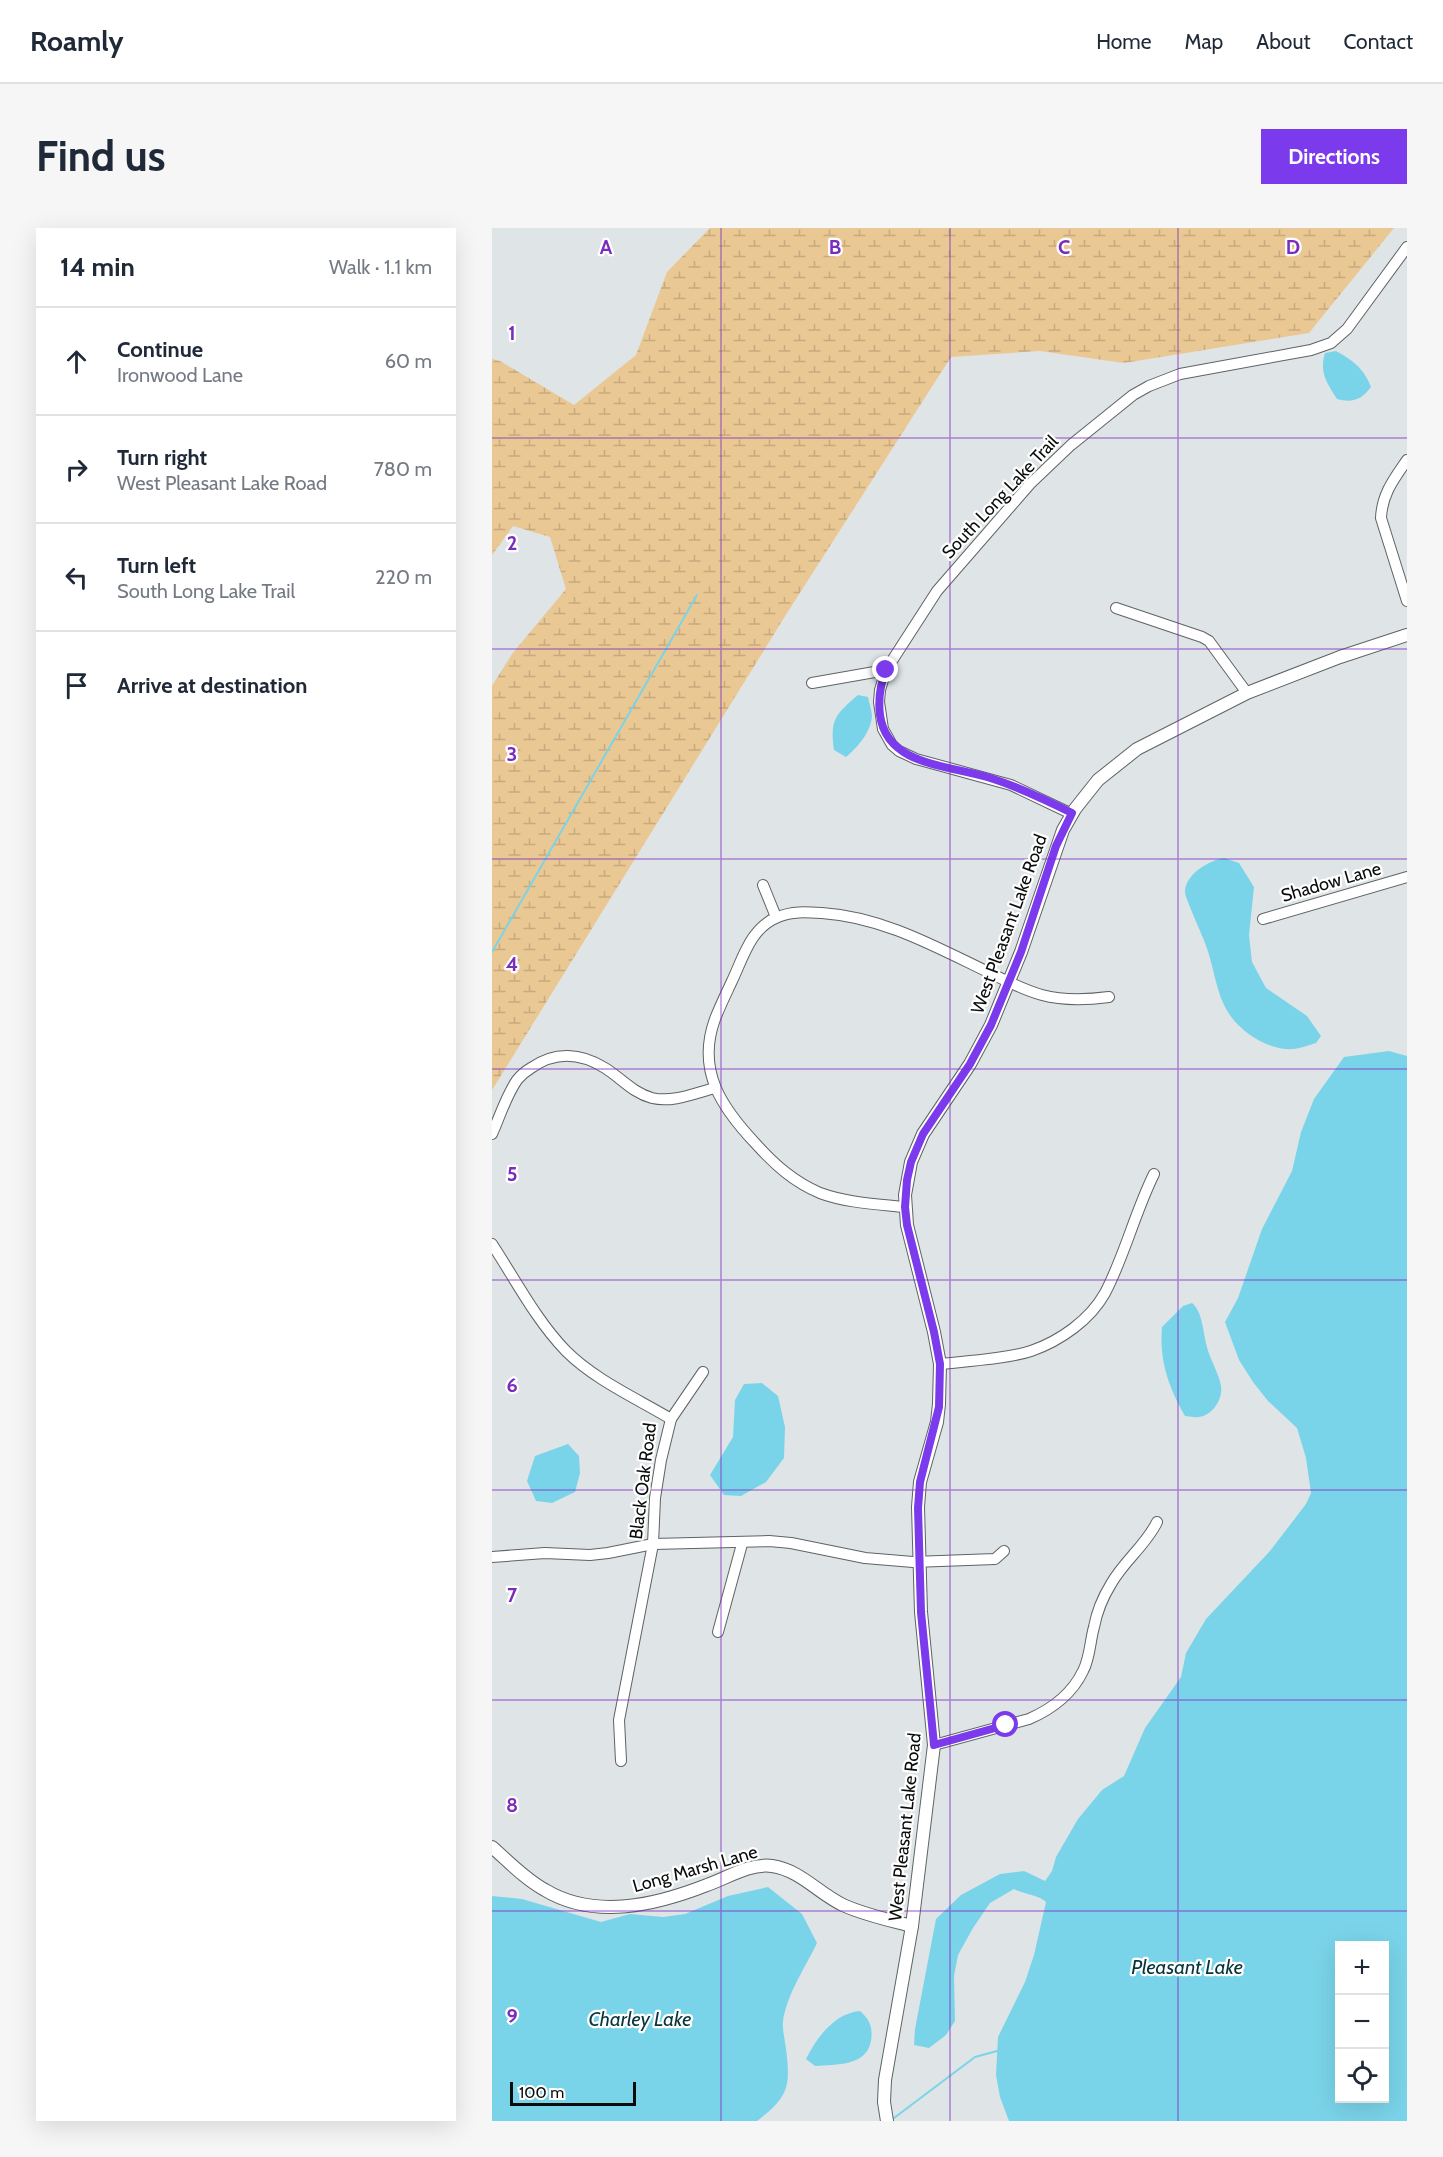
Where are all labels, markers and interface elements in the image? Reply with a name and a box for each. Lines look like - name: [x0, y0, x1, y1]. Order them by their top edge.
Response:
- text: Roamly: [30, 24, 124, 58]
- text: Home: [1096, 29, 1152, 54]
- text: Map: [1185, 29, 1223, 54]
- text: About: [1256, 29, 1310, 54]
- text: Contact: [1343, 29, 1413, 54]
- button: Directions: [1261, 129, 1407, 184]
- text: Find us: [36, 130, 165, 182]
- text: A: [600, 235, 613, 259]
- text: B: [829, 235, 841, 259]
- text: C: [1058, 235, 1070, 259]
- text: D: [1286, 235, 1300, 259]
- text: 14 min: [60, 251, 135, 283]
- text: Walk · 1.1 km: [329, 255, 432, 279]
- text: 1: [508, 321, 516, 345]
- text: Continue: [117, 336, 203, 363]
- icon: ahead: [60, 345, 93, 378]
- text: 60 m: [385, 349, 432, 373]
- text: Ironwood Lane: [117, 363, 243, 387]
- street label: South Long Lake Trail: [937, 430, 1063, 563]
- text: Turn right: [117, 444, 207, 471]
- icon: right: [60, 453, 93, 486]
- text: 780 m: [374, 457, 432, 481]
- text: West Pleasant Lake Road: [117, 471, 327, 495]
- text: 2: [507, 531, 517, 555]
- text: Turn left: [117, 552, 196, 579]
- icon: left: [60, 561, 93, 594]
- text: 220 m: [375, 565, 432, 589]
- text: South Long Lake Trail: [117, 579, 295, 603]
- route end: [872, 656, 898, 682]
- icon: arrive: [60, 669, 93, 702]
- text: Arrive at destination: [117, 672, 307, 699]
- text: 3: [507, 742, 517, 766]
- street label: West Pleasant Lake Road: [966, 831, 1052, 1017]
- street label: Shadow Lane: [1279, 857, 1383, 907]
- text: 4: [506, 952, 518, 976]
- text: 5: [507, 1162, 517, 1186]
- text: 6: [506, 1373, 518, 1397]
- street label: Black Oak Road: [625, 1421, 661, 1541]
- text: 7: [507, 1583, 518, 1607]
- route start: [992, 1711, 1018, 1737]
- street label: West Pleasant Lake Road: [884, 1732, 926, 1922]
- text: 8: [506, 1793, 518, 1817]
- street label: Long Marsh Lane: [630, 1841, 760, 1897]
- map controls: [1335, 1941, 1389, 2103]
- button: +: [1335, 1941, 1389, 1995]
- water label: Pleasant Lake: [1131, 1955, 1243, 1979]
- button: −: [1335, 1995, 1389, 2049]
- text: 9: [506, 2004, 518, 2028]
- water label: Charley Lake: [589, 2007, 691, 2031]
- button: locate: [1335, 2049, 1389, 2103]
- scale bar: [510, 2079, 636, 2106]
- text: 100 m: [519, 2083, 564, 2102]

